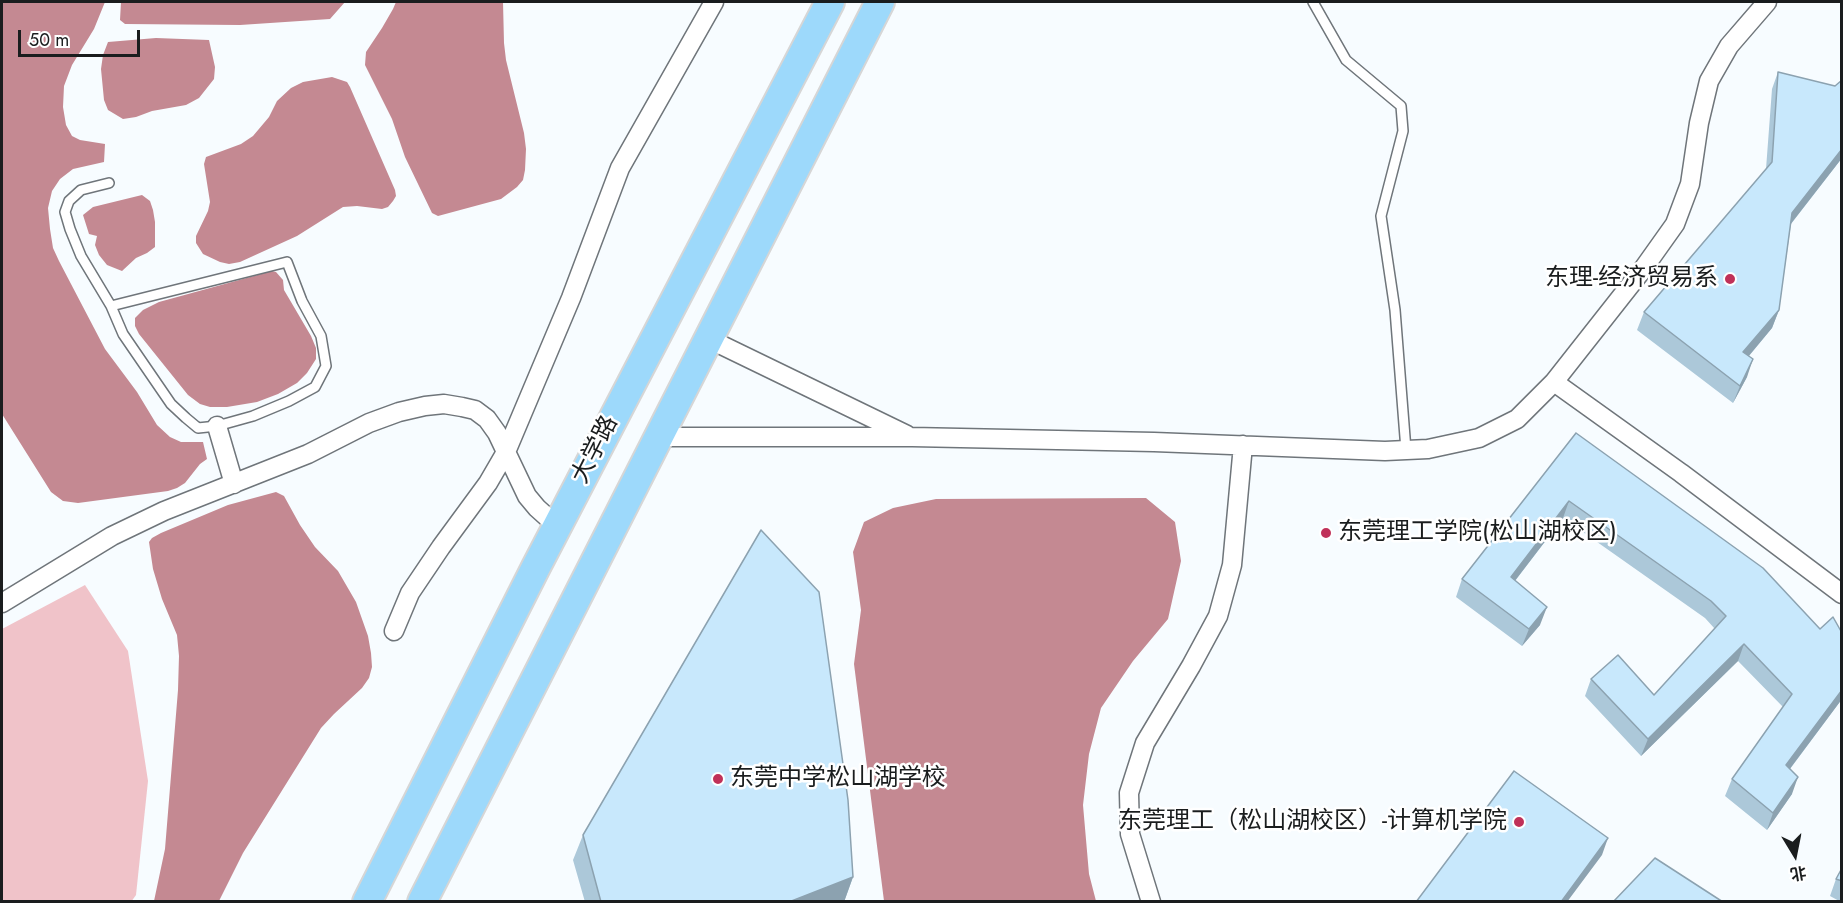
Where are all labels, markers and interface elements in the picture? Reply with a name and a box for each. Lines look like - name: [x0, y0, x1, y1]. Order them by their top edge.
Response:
- scale bar: [21, 18, 142, 56]
- text: 50 m: [29, 27, 69, 53]
- place label: 东理-经济贸易系: [1545, 265, 1718, 293]
- marker: 东理-经济贸易系: [1723, 272, 1737, 286]
- street label: 大学路: [567, 411, 625, 489]
- place label: 东莞理工学院(松山湖校区): [1338, 519, 1617, 547]
- marker: 东莞理工学院(松山湖校区): [1319, 526, 1333, 540]
- place label: 东莞中学松山湖学校: [730, 765, 946, 793]
- marker: 东莞中学松山湖学校: [711, 772, 725, 786]
- place label: 东莞理工（松山湖校区）-计算机学院: [1118, 808, 1507, 836]
- marker: 东莞理工（松山湖校区）-计算机学院: [1512, 815, 1526, 829]
- north arrow: [1765, 825, 1825, 885]
- text: 北: [1788, 861, 1808, 886]

